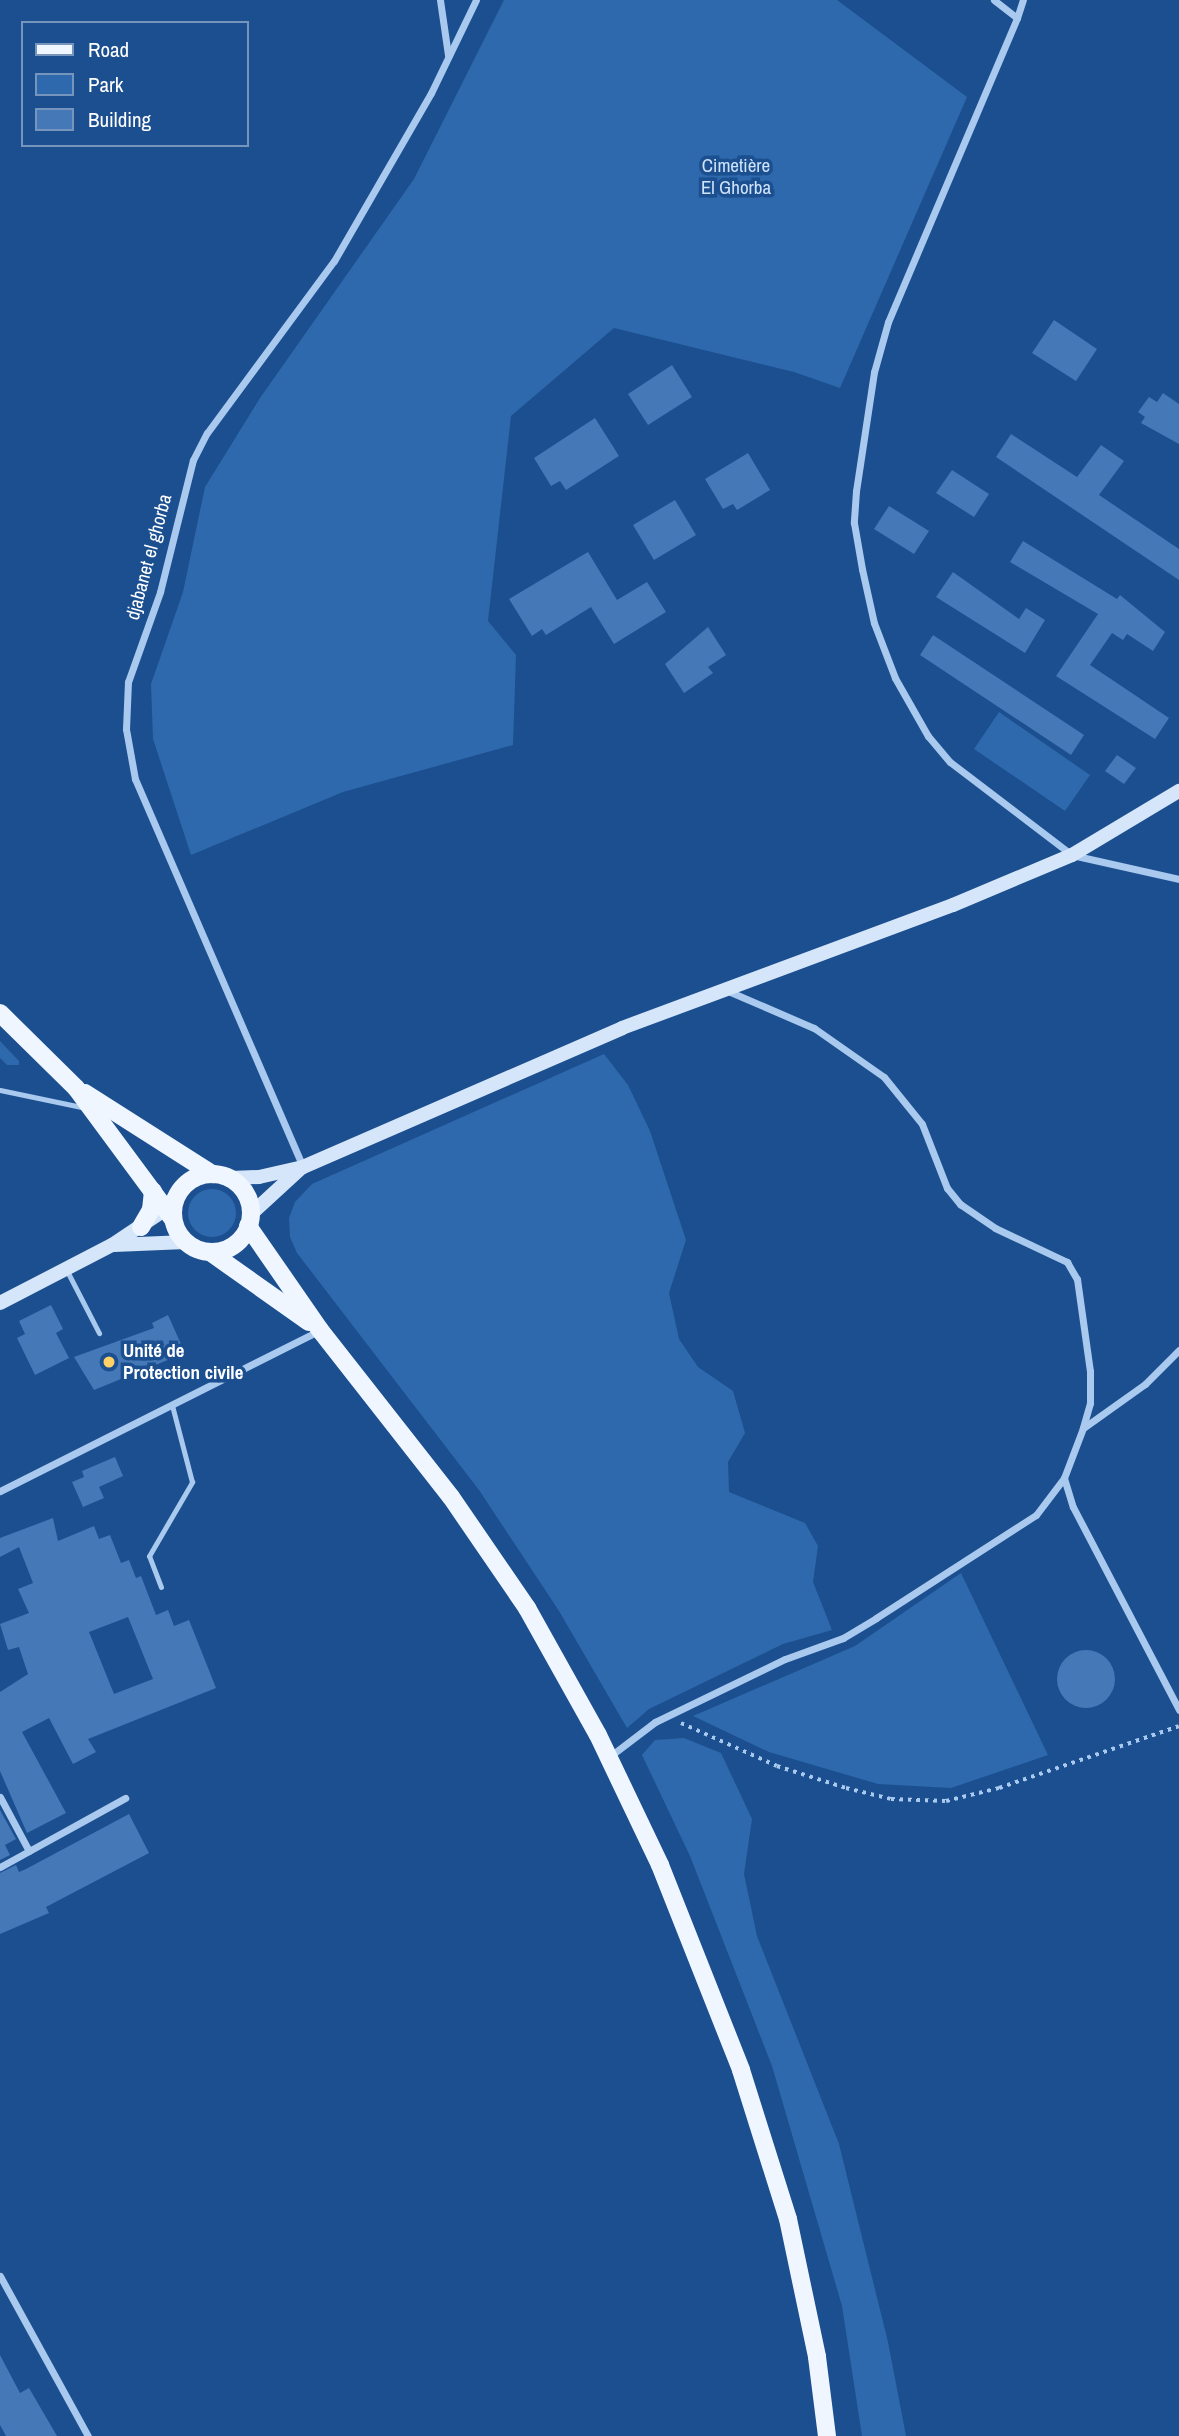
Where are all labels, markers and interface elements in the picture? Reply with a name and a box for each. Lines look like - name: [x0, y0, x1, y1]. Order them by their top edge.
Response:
- legend: [21, 21, 248, 147]
- text: Road: [88, 35, 129, 64]
- text: Park: [88, 70, 123, 99]
- text: Building: [88, 105, 151, 134]
- park label: Cimetière El Ghorba: [701, 155, 771, 199]
- street label: djabanet el ghorba: [121, 492, 177, 622]
- place label: Unité de Protection civile: [123, 1340, 243, 1384]
- marker: Unité de Protection civile: [101, 1354, 117, 1370]

